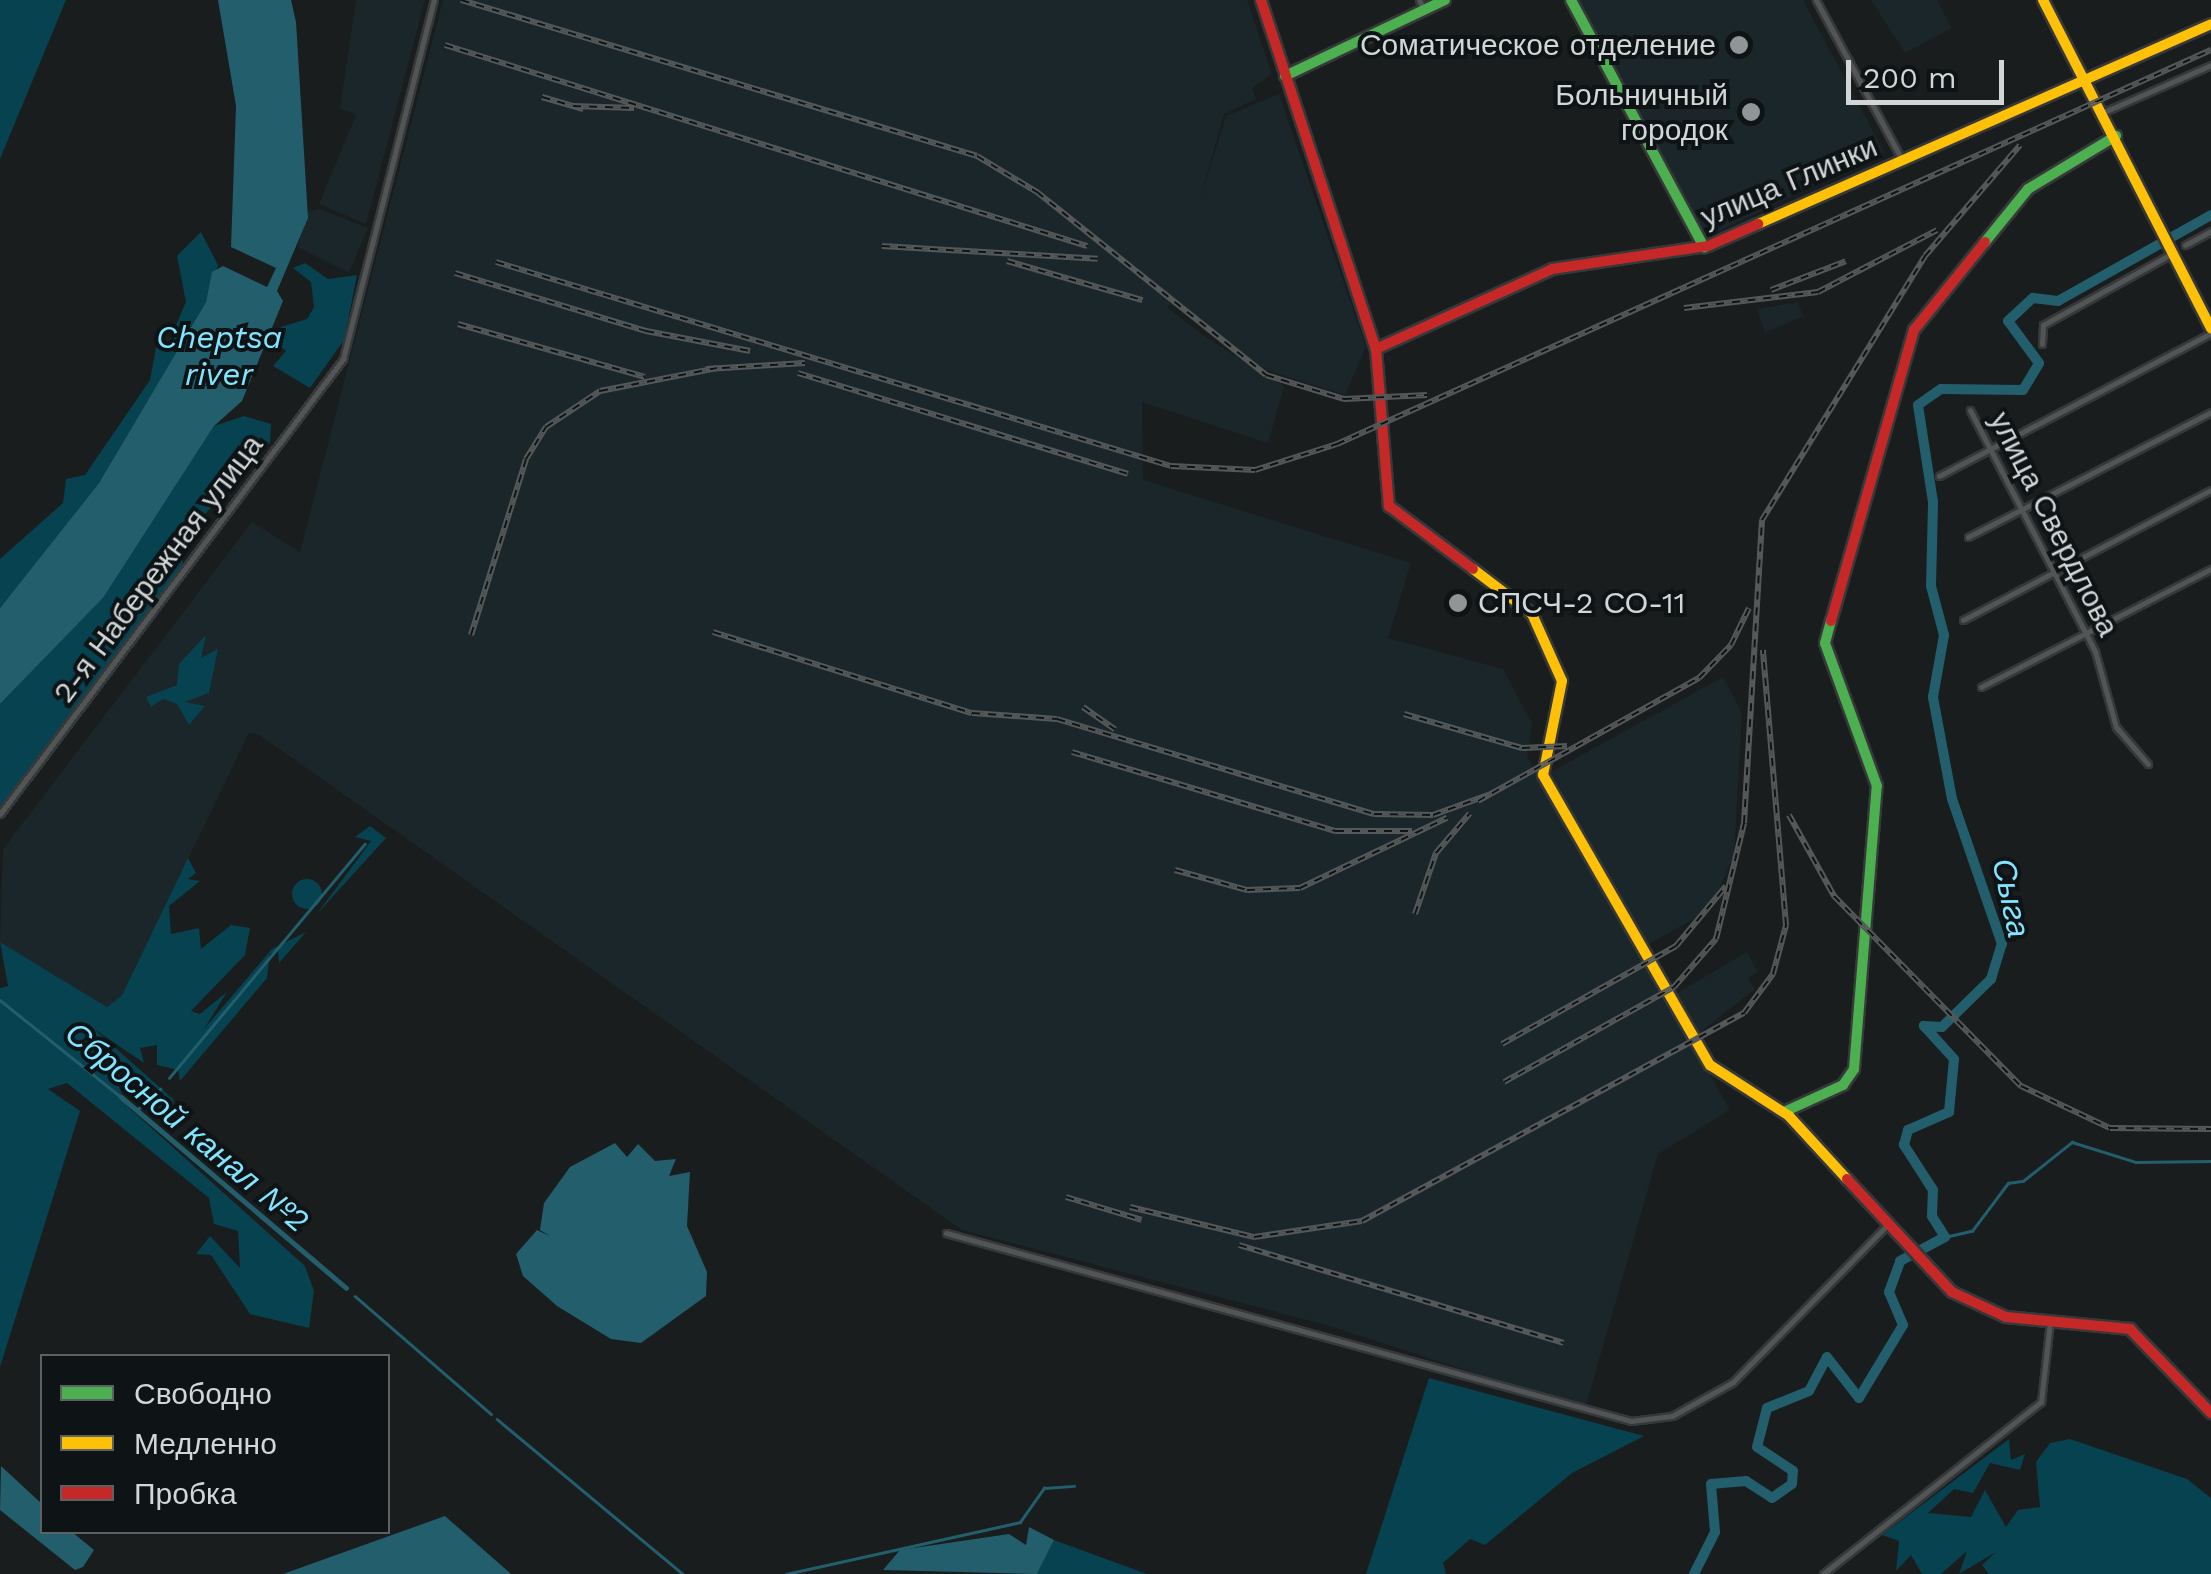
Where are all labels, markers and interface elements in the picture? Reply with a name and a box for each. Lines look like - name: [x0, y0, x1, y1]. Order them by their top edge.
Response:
- place label: Соматическое отделение: [1360, 27, 1716, 63]
- marker: Соматическое отделение: [1726, 32, 1752, 58]
- scale bar: [1851, 40, 2008, 102]
- text: 200 m: [1863, 60, 1957, 95]
- place label: Больничный городок: [1555, 77, 1728, 148]
- marker: Больничный городок: [1738, 99, 1764, 125]
- street label: улица Глинки: [1695, 129, 1883, 235]
- water label: Cheptsa river: [156, 319, 282, 394]
- street label: улица Свердлова: [1982, 406, 2126, 642]
- street label: 2-я Набережная улица: [46, 428, 270, 710]
- place label: СПСЧ-2 СО-11: [1478, 585, 1686, 621]
- marker: СПСЧ-2 СО-11: [1447, 592, 1469, 614]
- water label: Сыга: [1984, 855, 2038, 941]
- water label: Сбросной канал №2: [58, 1014, 316, 1240]
- legend: [40, 1354, 390, 1534]
- text: Свободно: [134, 1376, 272, 1411]
- text: Медленно: [134, 1426, 277, 1461]
- text: Пробка: [134, 1476, 237, 1511]

